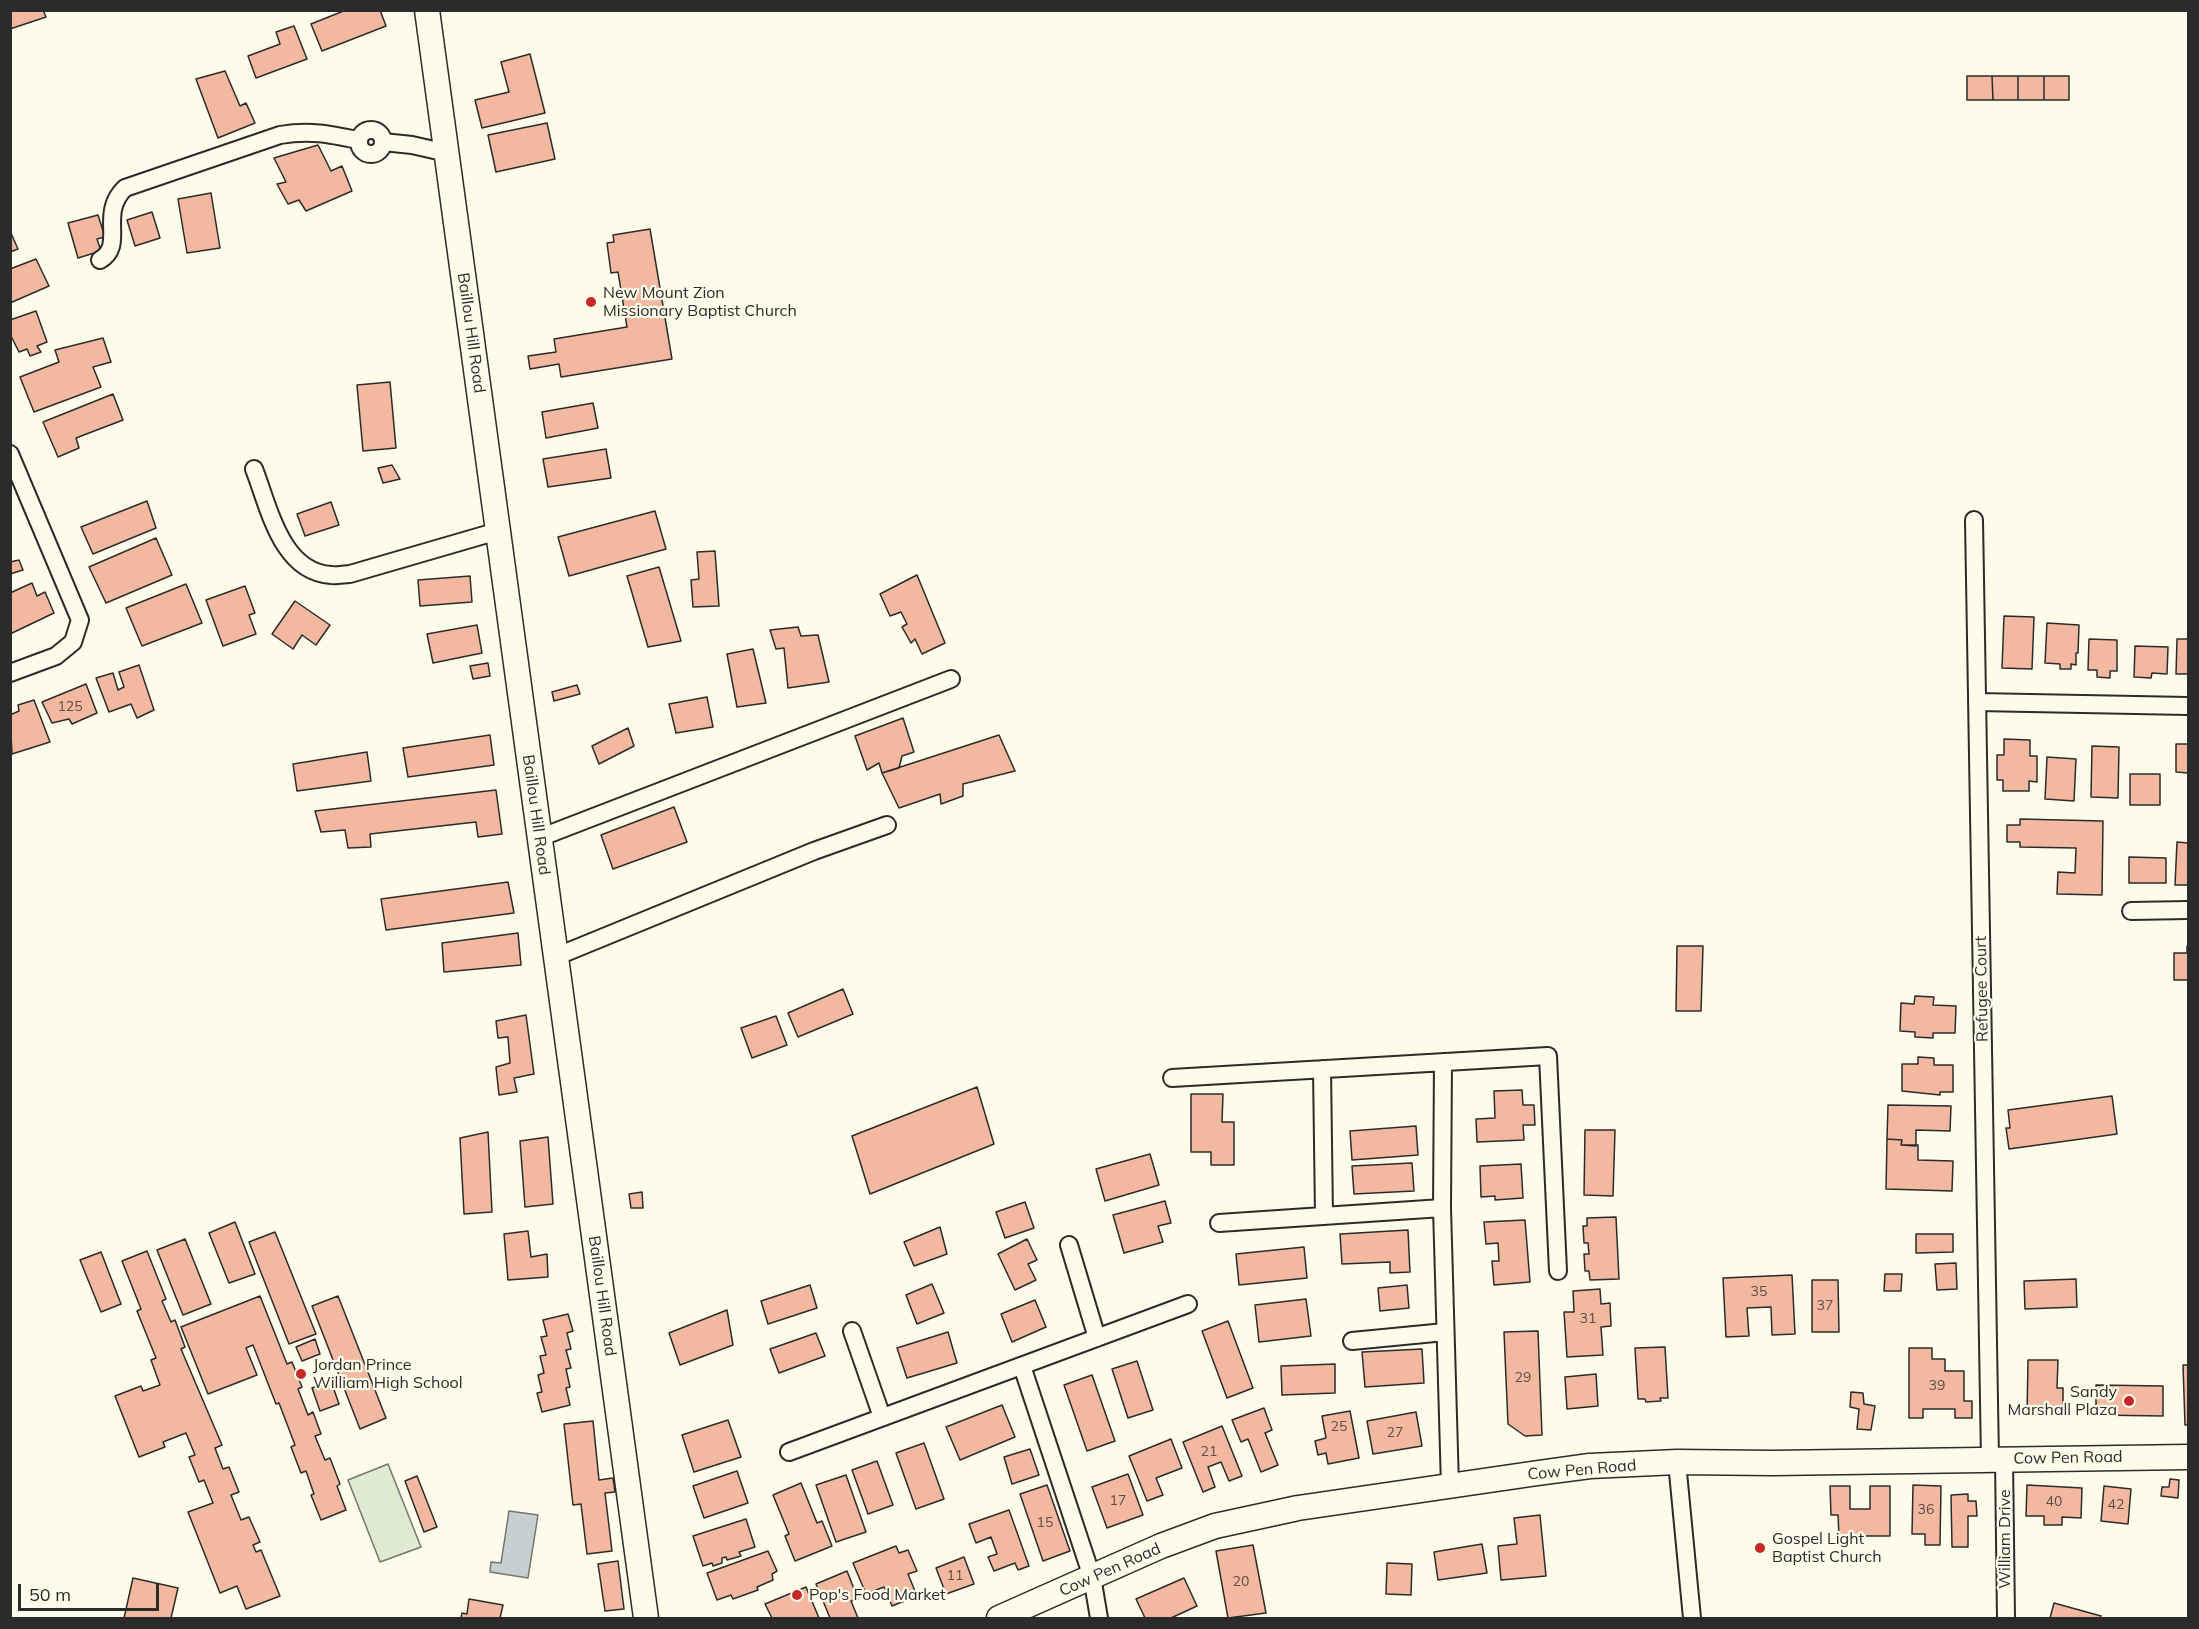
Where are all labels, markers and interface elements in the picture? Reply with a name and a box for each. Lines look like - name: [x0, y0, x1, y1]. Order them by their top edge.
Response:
- street label: Baillou Hill Road: [453, 271, 489, 395]
- place label: New Mount Zion Missionary Baptist Church: [603, 283, 797, 321]
- marker: New Mount Zion Missionary Baptist Church: [584, 295, 598, 309]
- house number: 125: [57, 699, 83, 715]
- street label: Baillou Hill Road: [518, 753, 554, 877]
- street label: Refugee Court: [1971, 936, 1993, 1042]
- street label: Baillou Hill Road: [584, 1234, 620, 1358]
- house number: 35: [1751, 1284, 1767, 1300]
- house number: 37: [1817, 1298, 1833, 1314]
- house number: 31: [1580, 1311, 1596, 1327]
- place label: Jordan Prince William High School: [313, 1355, 462, 1393]
- marker: Jordan Prince William High School: [294, 1367, 308, 1381]
- house number: 29: [1515, 1370, 1531, 1386]
- house number: 39: [1929, 1378, 1945, 1394]
- place label: Sandy Marshall Plaza: [2008, 1382, 2117, 1420]
- marker: Sandy Marshall Plaza: [2122, 1394, 2136, 1408]
- house number: 25: [1331, 1419, 1347, 1435]
- house number: 27: [1387, 1425, 1403, 1441]
- house number: 21: [1201, 1444, 1217, 1460]
- street label: Cow Pen Road: [2013, 1447, 2123, 1469]
- street label: Cow Pen Road: [1527, 1456, 1637, 1484]
- street label: William Drive: [1995, 1489, 2015, 1589]
- house number: 17: [1110, 1493, 1126, 1509]
- house number: 40: [2046, 1494, 2062, 1510]
- house number: 42: [2108, 1497, 2124, 1513]
- house number: 36: [1918, 1502, 1934, 1518]
- house number: 15: [1037, 1515, 1053, 1531]
- place label: Gospel Light Baptist Church: [1772, 1529, 1882, 1567]
- street label: Cow Pen Road: [1056, 1539, 1164, 1601]
- marker: Gospel Light Baptist Church: [1753, 1541, 1767, 1555]
- house number: 11: [947, 1568, 963, 1584]
- scale bar: [21, 1572, 162, 1610]
- house number: 20: [1233, 1574, 1249, 1590]
- text: 50 m: [29, 1583, 71, 1606]
- place label: Pop's Food Market: [809, 1585, 946, 1605]
- marker: Pop's Food Market: [790, 1588, 804, 1602]

